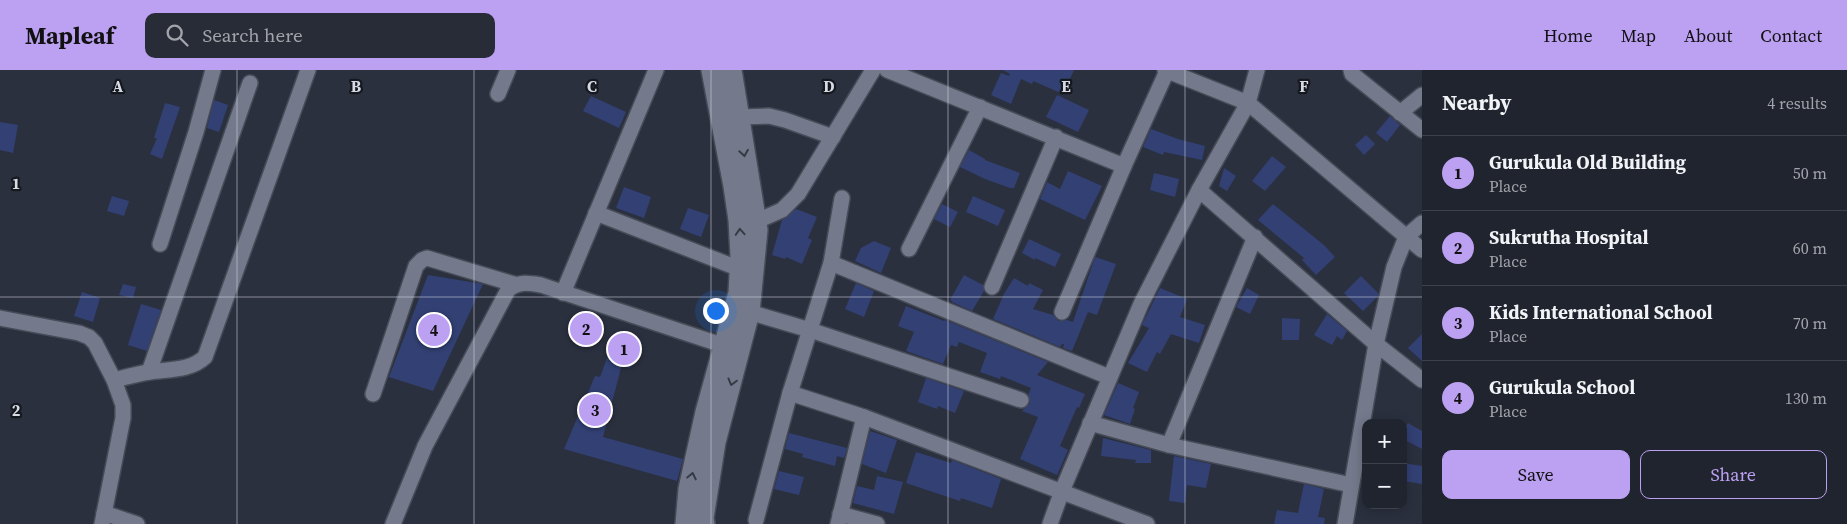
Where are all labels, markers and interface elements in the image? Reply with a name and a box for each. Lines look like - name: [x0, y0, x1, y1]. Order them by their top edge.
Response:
- search box: [145, 13, 495, 58]
- text: Mapleaf: [25, 19, 115, 52]
- icon: search: [163, 21, 191, 49]
- text: Search here: [203, 22, 303, 48]
- text: Home: [1544, 23, 1593, 48]
- text: Map: [1621, 23, 1656, 48]
- text: About: [1684, 23, 1732, 48]
- text: Contact: [1760, 23, 1822, 48]
- text: A: [113, 75, 124, 97]
- text: B: [351, 75, 362, 97]
- text: C: [587, 75, 597, 97]
- text: D: [823, 75, 835, 97]
- text: E: [1061, 75, 1071, 97]
- text: F: [1299, 75, 1309, 97]
- text: Nearby: [1442, 88, 1512, 117]
- text: 4 results: [1767, 92, 1827, 114]
- one-way arrow: [739, 148, 749, 157]
- text: Gurukula Old Building: [1489, 149, 1686, 175]
- text: 1: [1454, 162, 1462, 184]
- text: 50 m: [1793, 162, 1827, 184]
- text: 1: [12, 172, 20, 194]
- text: Place: [1489, 175, 1527, 197]
- text: Sukrutha Hospital: [1489, 224, 1649, 250]
- one-way arrow: [734, 228, 745, 236]
- text: 2: [1454, 237, 1462, 259]
- text: 60 m: [1793, 237, 1827, 259]
- text: Place: [1489, 250, 1527, 272]
- your location: [703, 298, 729, 324]
- text: Kids International School: [1489, 299, 1713, 325]
- pin: 2: [570, 310, 602, 348]
- pin: 4: [418, 311, 450, 349]
- text: 3: [1454, 312, 1462, 334]
- text: 70 m: [1793, 312, 1827, 334]
- text: Place: [1489, 325, 1527, 347]
- pin: 1: [608, 330, 640, 368]
- text: Gurukula School: [1489, 374, 1635, 400]
- one-way arrow: [727, 377, 738, 386]
- text: 4: [1454, 387, 1462, 409]
- text: 130 m: [1785, 387, 1827, 409]
- pin: 3: [579, 391, 611, 429]
- text: 2: [12, 399, 21, 421]
- text: Place: [1489, 400, 1527, 422]
- map controls: [1362, 419, 1407, 509]
- button: +: [1362, 419, 1407, 464]
- button: Save: [1442, 450, 1630, 499]
- button: Share: [1640, 450, 1827, 499]
- button: −: [1362, 464, 1407, 509]
- one-way arrow: [686, 471, 697, 480]

